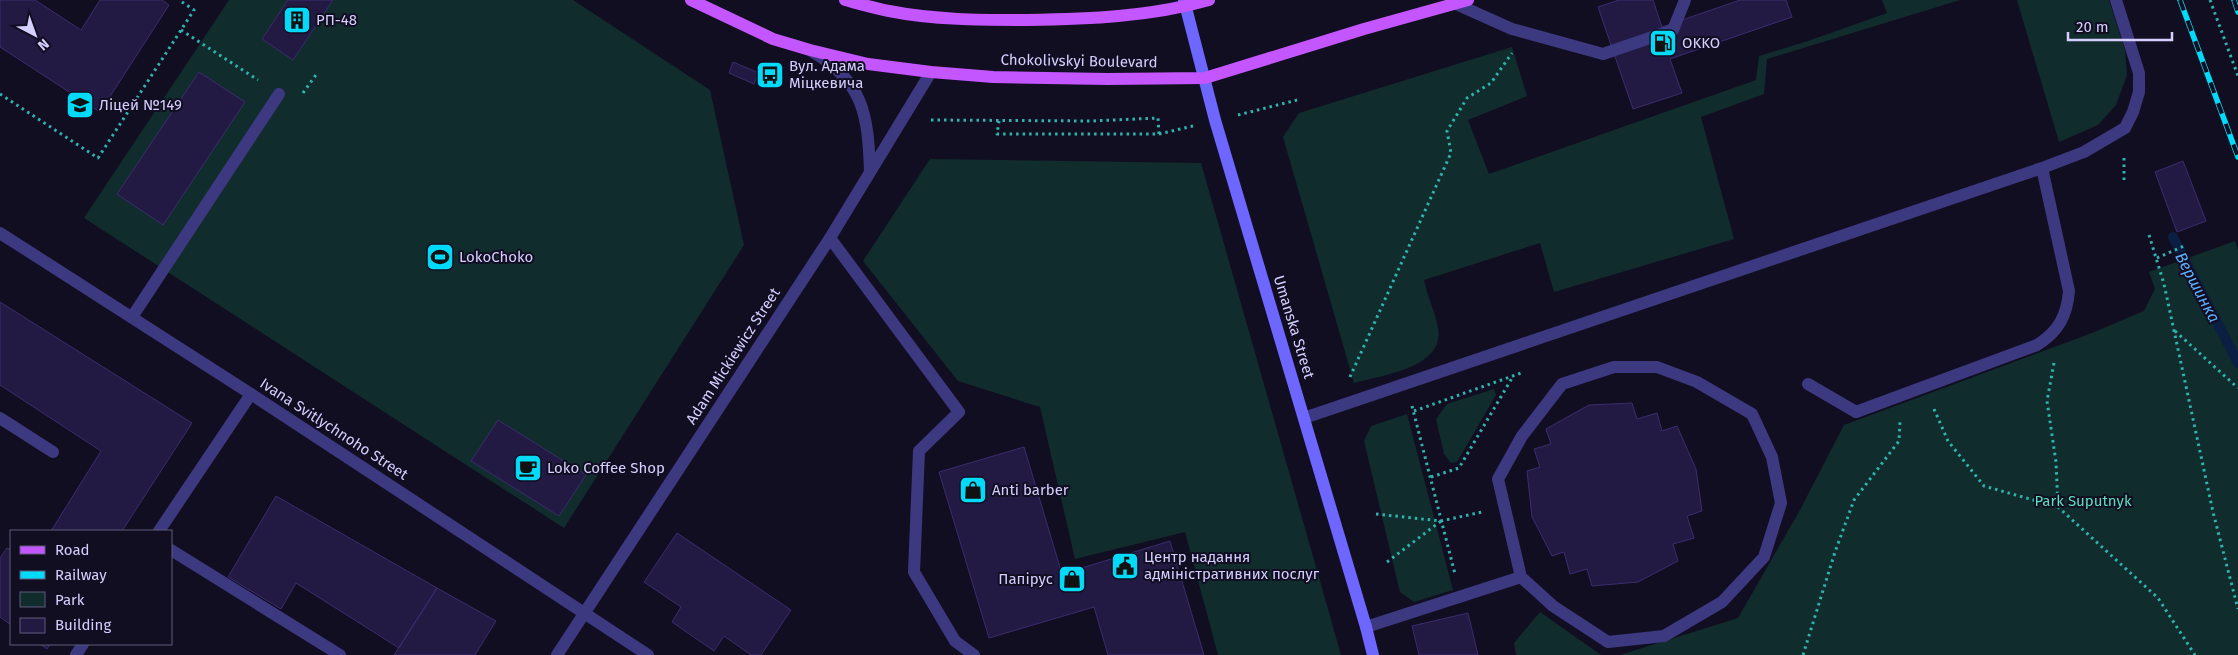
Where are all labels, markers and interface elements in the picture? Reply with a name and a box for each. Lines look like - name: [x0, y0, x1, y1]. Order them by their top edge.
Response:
- building icon: РП-48: [282, 5, 312, 35]
- north arrow: [10, 10, 60, 60]
- scale bar: [2068, 10, 2172, 42]
- place label: РП-48: [316, 11, 357, 29]
- text: 20 m: [2076, 18, 2109, 36]
- fuel station icon: OKKO: [1648, 28, 1678, 58]
- place label: OKKO: [1682, 34, 1720, 52]
- text: N: [34, 35, 52, 54]
- street label: Chokolivskyi Boulevard: [1000, 51, 1158, 71]
- place label: Вул. Адама Міцкевича: [789, 57, 865, 92]
- bus stop icon: Вул. Адама Міцкевича: [755, 60, 785, 90]
- school or university icon: Ліцей №149: [65, 90, 95, 120]
- place label: Ліцей №149: [99, 96, 182, 114]
- sports icon: LokoChoko: [425, 242, 455, 272]
- place label: LokoChoko: [459, 248, 533, 266]
- water label: Вершинка: [2171, 249, 2224, 326]
- street label: Umanska Street: [1270, 273, 1318, 381]
- street label: Adam Mickiewicz Street: [682, 284, 784, 428]
- street label: Ivana Svitlychnoho Street: [257, 374, 412, 484]
- cafe icon: Loko Coffee Shop: [513, 453, 543, 483]
- place label: Loko Coffee Shop: [547, 459, 665, 477]
- shop icon: Anti barber: [958, 475, 988, 505]
- place label: Anti barber: [992, 481, 1069, 499]
- park label: Park Suputnyk: [2034, 492, 2132, 510]
- legend: [10, 530, 172, 645]
- text: Road: [55, 541, 90, 559]
- place label: Центр надання адміністративних послуг: [1144, 548, 1320, 583]
- public building icon: Центр надання адміністративних послуг: [1110, 551, 1140, 581]
- shop icon: Папірус: [1057, 564, 1087, 594]
- text: Railway: [55, 566, 107, 584]
- place label: Папірус: [998, 570, 1053, 588]
- text: Park: [55, 591, 85, 609]
- text: Building: [55, 616, 111, 634]

